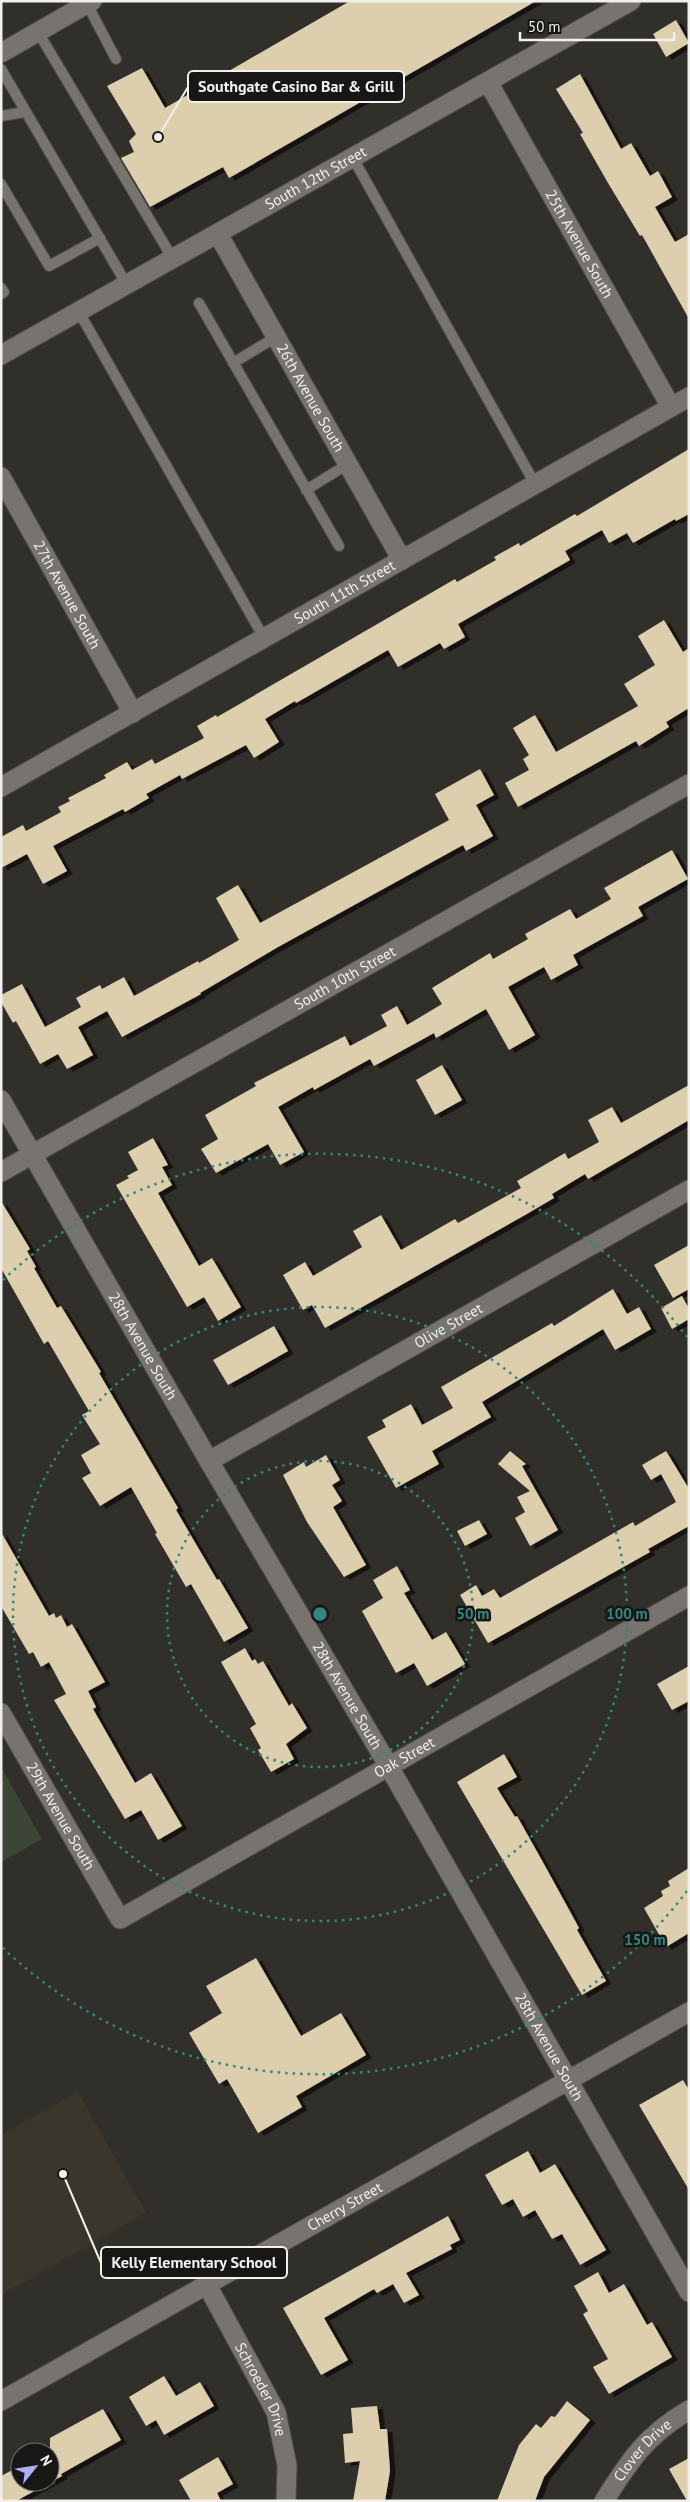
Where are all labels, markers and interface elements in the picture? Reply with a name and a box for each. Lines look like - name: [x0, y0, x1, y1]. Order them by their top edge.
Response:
- scale bar: [520, 10, 674, 42]
- text: 50 m: [528, 17, 561, 36]
- callout: Southgate Casino Bar & Grill: [188, 71, 404, 102]
- text: Southgate Casino Bar & Grill: [198, 76, 394, 96]
- street label: South 12th Street: [261, 142, 370, 214]
- street label: 25th Avenue South: [542, 186, 618, 301]
- street label: 26th Avenue South: [273, 340, 349, 455]
- street label: 27th Avenue South: [29, 537, 105, 652]
- street label: South 11th Street: [290, 556, 398, 628]
- street label: South 10th Street: [291, 941, 399, 1014]
- street label: 28th Avenue South: [105, 1288, 182, 1403]
- street label: Olive Street: [411, 1298, 486, 1352]
- text: 50 m: [457, 1604, 489, 1623]
- text: 100 m: [606, 1604, 648, 1623]
- centre of rings: [311, 1605, 329, 1623]
- street label: 28th Avenue South: [309, 1638, 387, 1753]
- street label: Oak Street: [370, 1732, 438, 1782]
- street label: 29th Avenue South: [22, 1758, 100, 1873]
- text: 150 m: [624, 1930, 666, 1949]
- street label: 28th Avenue South: [511, 1989, 588, 2104]
- street label: Cherry Street: [304, 2177, 386, 2235]
- callout: Kelly Elementary School: [101, 2247, 287, 2278]
- text: Kelly Elementary School: [112, 2252, 277, 2272]
- street label: Schroeder Drive: [231, 2339, 291, 2438]
- street label: Clover Drive: [609, 2415, 675, 2485]
- north arrow: [10, 2442, 60, 2492]
- text: N: [36, 2452, 56, 2469]

